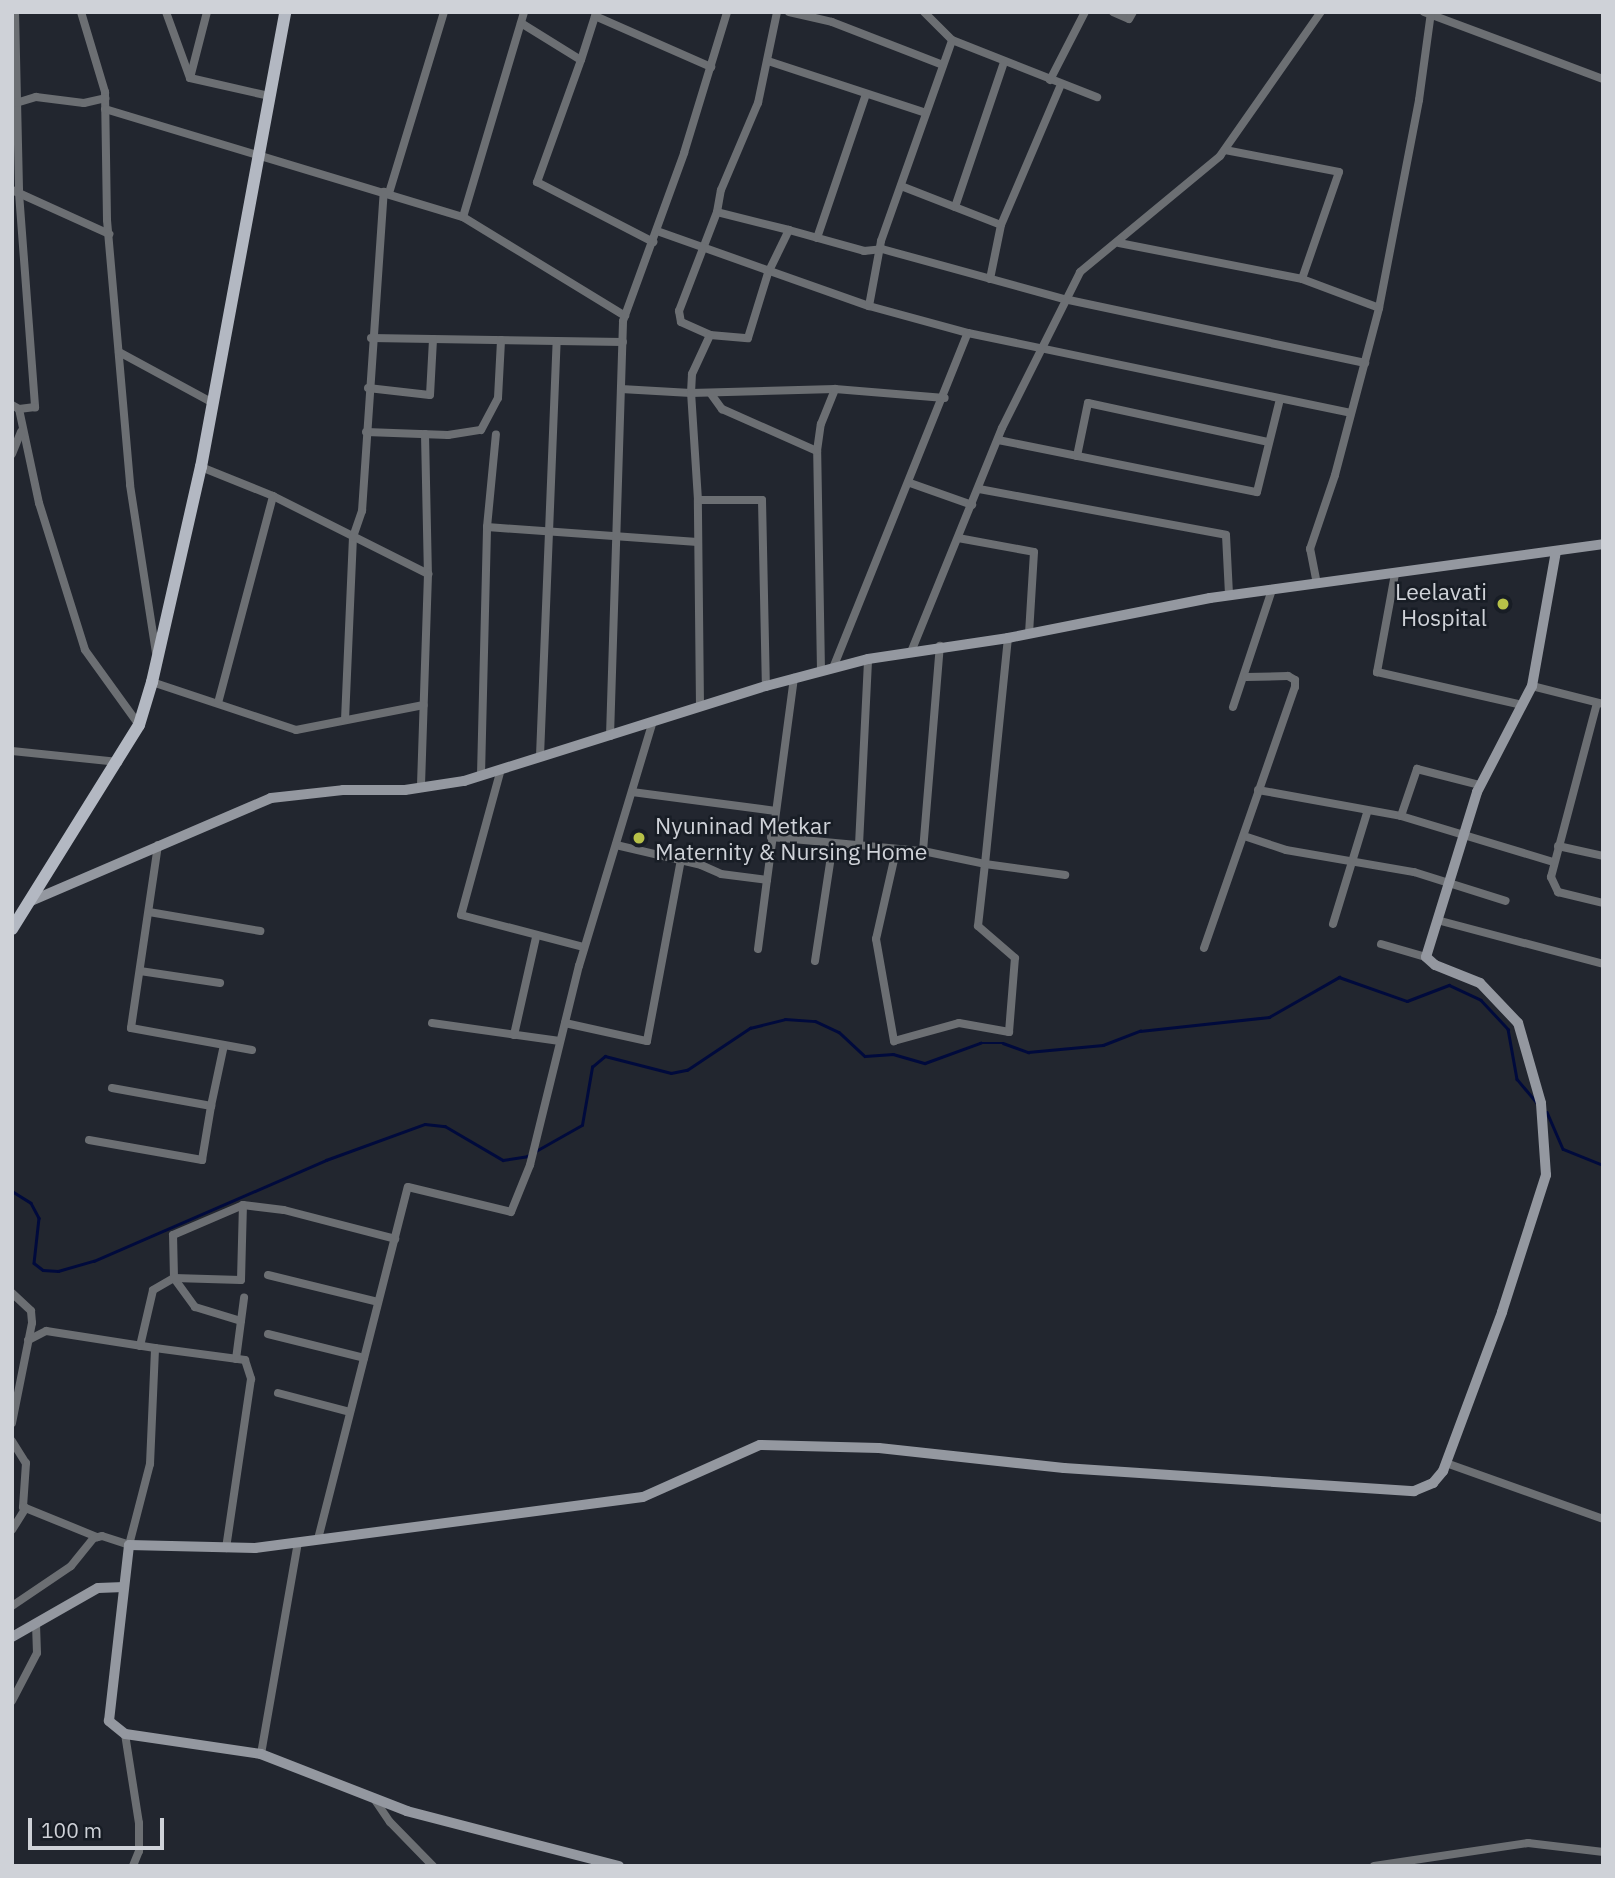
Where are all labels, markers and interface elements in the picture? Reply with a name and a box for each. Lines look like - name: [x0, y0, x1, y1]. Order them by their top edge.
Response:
- place label: Leelavati Hospital: [1395, 577, 1487, 631]
- marker: Leelavati Hospital: [1493, 594, 1513, 614]
- place label: Nyuninad Metkar Maternity & Nursing Home: [655, 811, 927, 865]
- marker: Nyuninad Metkar Maternity & Nursing Home: [629, 828, 649, 848]
- scale bar: [32, 1804, 168, 1848]
- text: 100 m: [41, 1816, 102, 1844]

